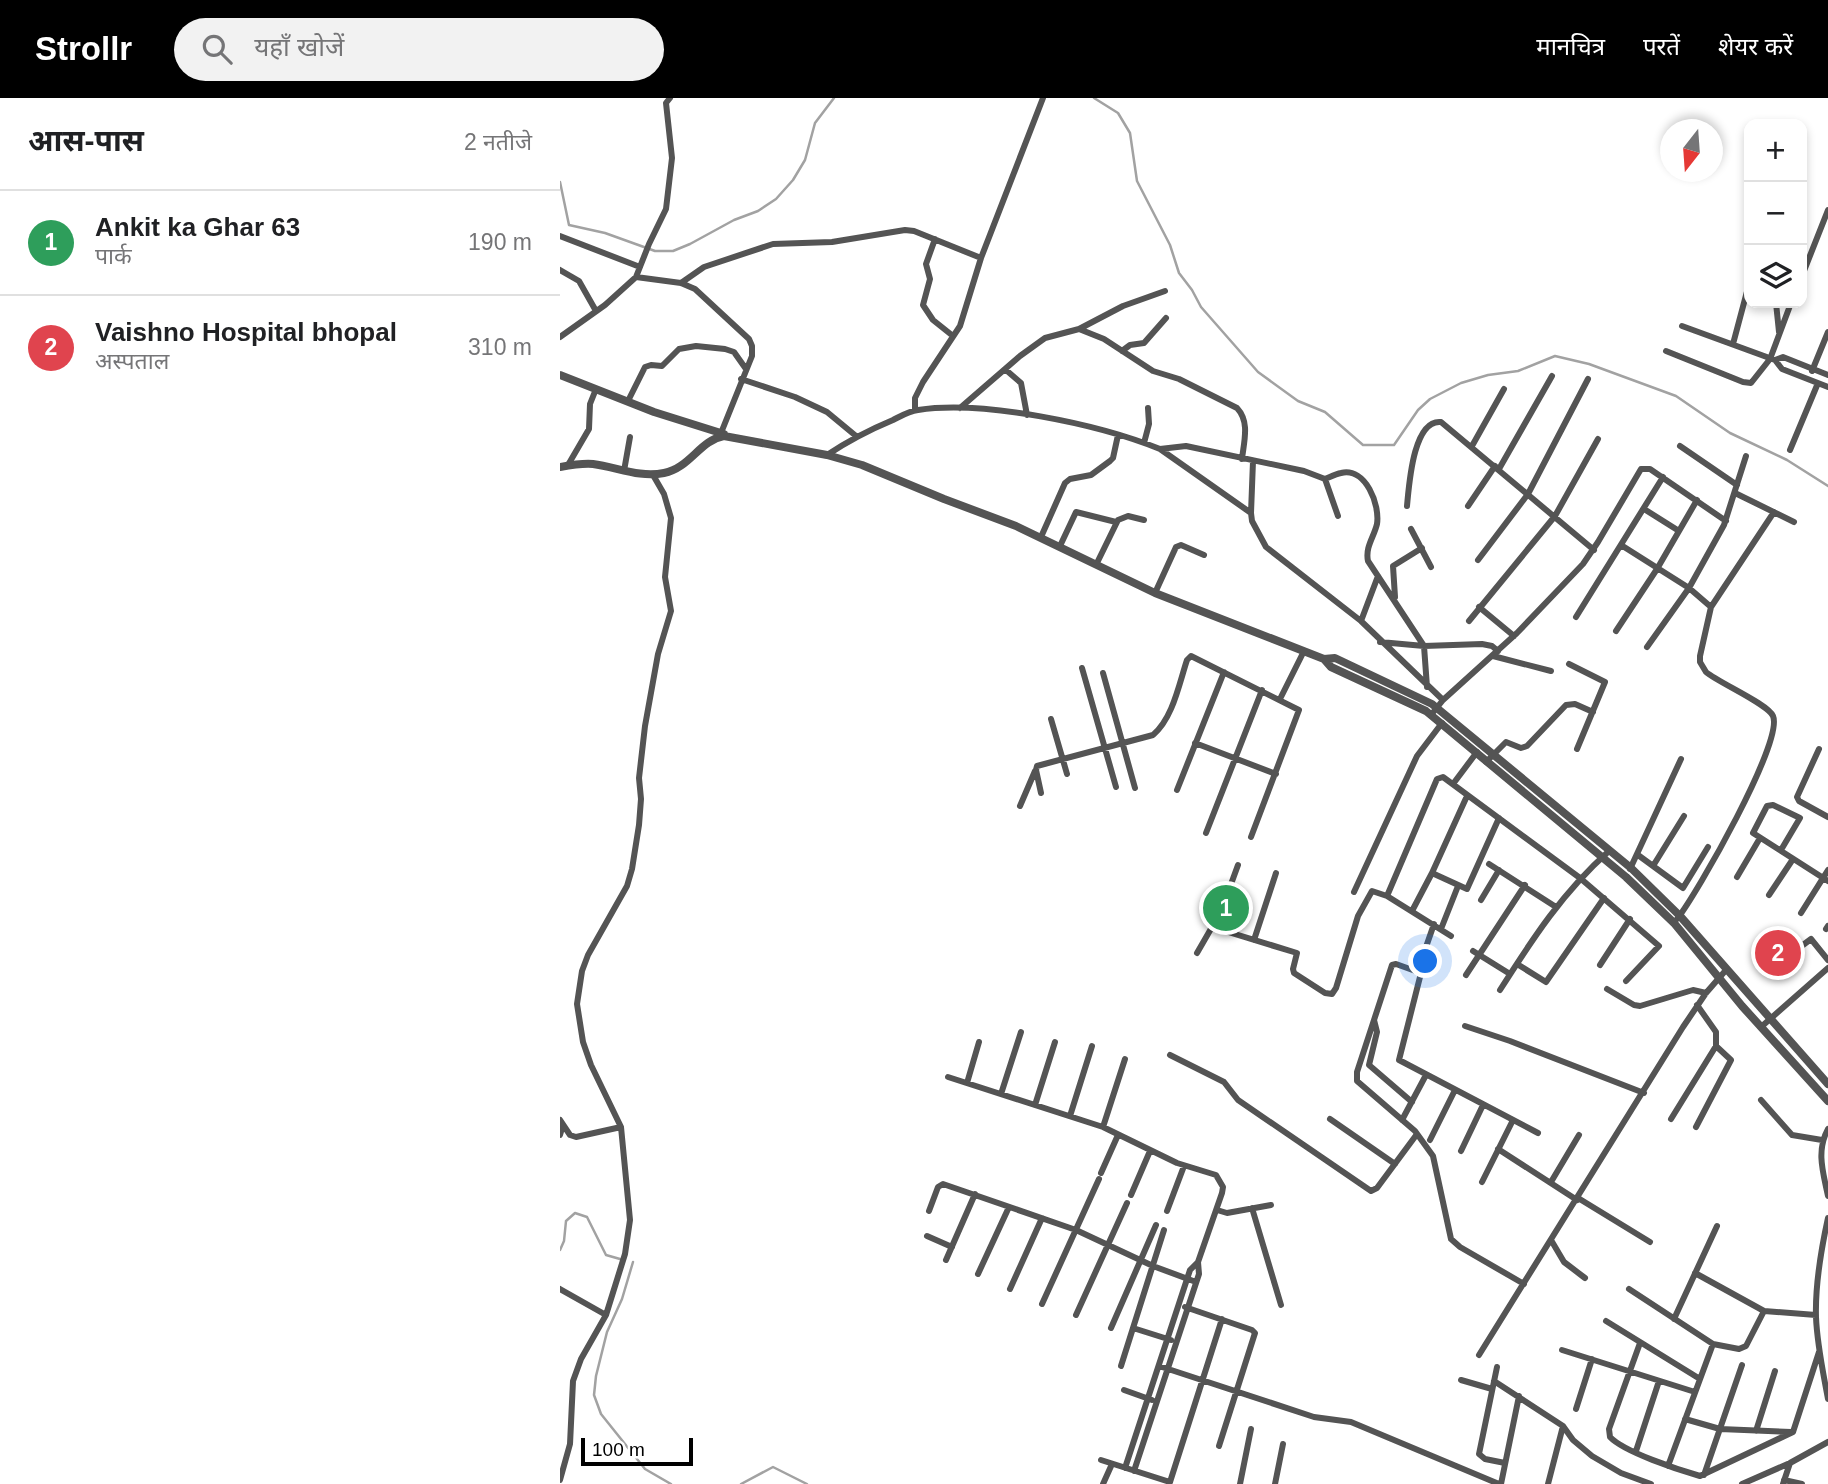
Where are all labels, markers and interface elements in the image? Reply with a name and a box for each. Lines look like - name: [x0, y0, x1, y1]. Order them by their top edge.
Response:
- search box: [174, 18, 664, 81]
- text: Strollr: [35, 30, 132, 67]
- icon: search: [198, 30, 236, 68]
- text: यहाँ खोजें: [254, 32, 344, 62]
- text: मानचित्र: [1536, 33, 1605, 60]
- text: परतें: [1643, 33, 1680, 60]
- text: शेयर करें: [1718, 33, 1793, 60]
- north arrow: [1660, 119, 1723, 182]
- map controls: [1744, 119, 1807, 308]
- button: +: [1744, 119, 1807, 182]
- text: आस-पास: [28, 124, 144, 157]
- text: 2 नतीजे: [464, 129, 532, 155]
- button: −: [1744, 182, 1807, 245]
- text: Ankit ka Ghar 63: [95, 212, 300, 242]
- text: 1: [45, 229, 57, 255]
- text: 190 m: [468, 229, 532, 255]
- text: पार्क: [95, 243, 132, 269]
- button: layers: [1744, 245, 1807, 308]
- text: Vaishno Hospital bhopal: [95, 317, 397, 347]
- text: 2: [45, 334, 57, 360]
- text: 310 m: [468, 334, 532, 360]
- text: अस्पताल: [95, 348, 169, 374]
- pin: 1: [1203, 882, 1249, 934]
- pin: 2: [1755, 927, 1801, 979]
- your location: [1408, 944, 1442, 978]
- scale bar: [581, 1435, 693, 1467]
- text: 100 m: [592, 1439, 645, 1460]

